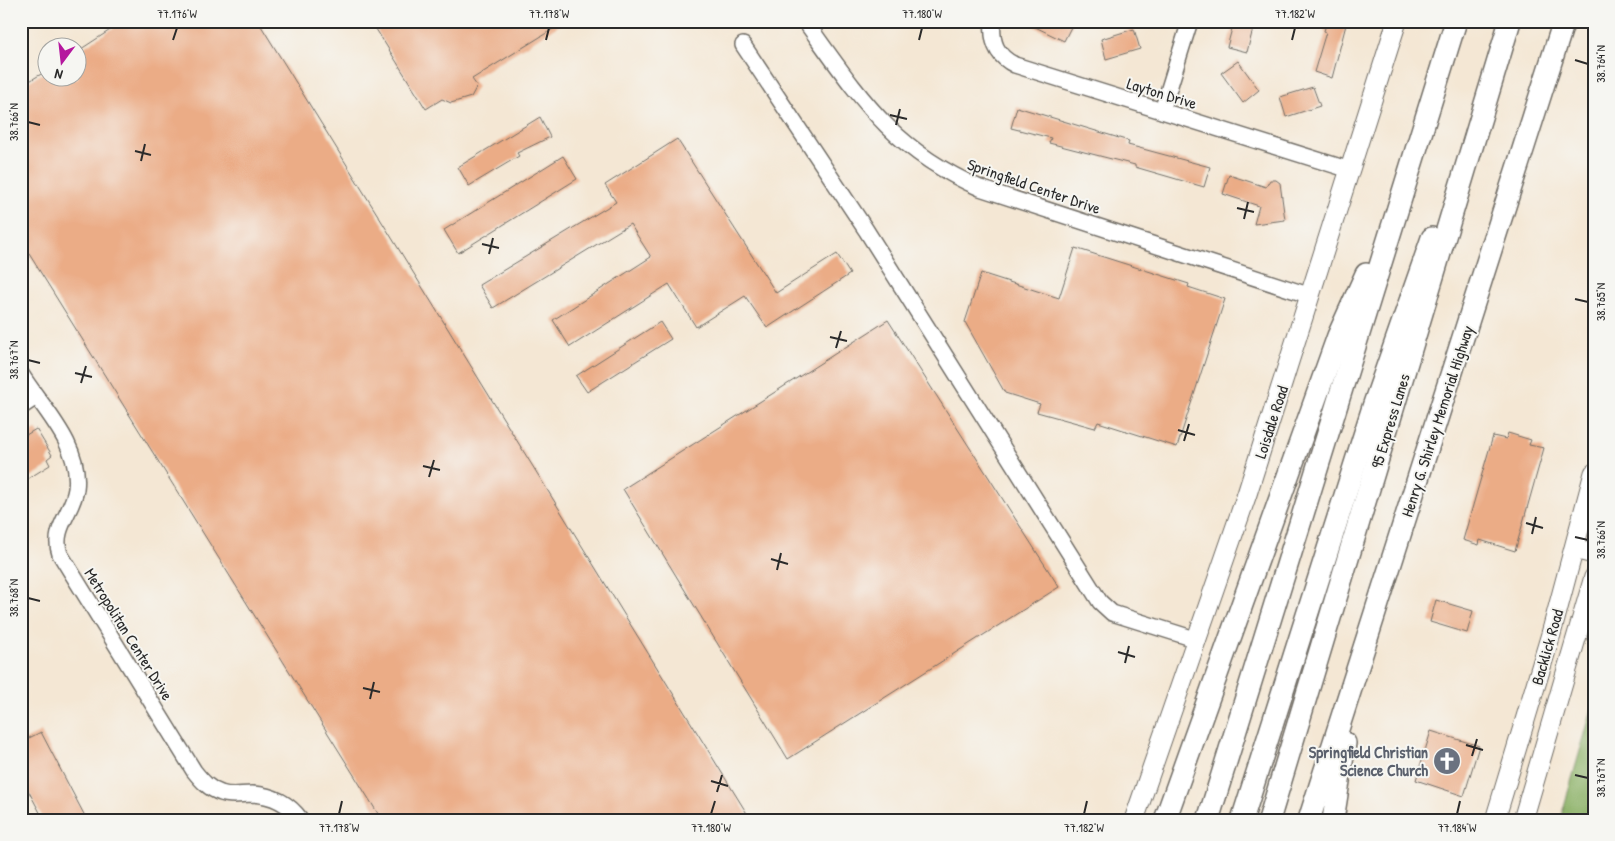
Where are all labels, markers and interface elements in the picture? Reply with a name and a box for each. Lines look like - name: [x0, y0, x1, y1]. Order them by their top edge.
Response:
- text: 77.176°W: [157, 5, 197, 22]
- text: 77.178°W: [529, 5, 570, 22]
- text: 77.180°W: [902, 5, 942, 22]
- text: 77.182°W: [1275, 5, 1316, 22]
- north arrow: [38, 38, 88, 88]
- text: 38.764°N: [1592, 45, 1609, 83]
- text: N: [52, 65, 65, 85]
- street label: Layton Drive: [1124, 72, 1200, 114]
- text: 38.766°N: [5, 103, 22, 141]
- street label: Springfield Center Drive: [964, 153, 1104, 219]
- text: 38.765°N: [1592, 283, 1609, 321]
- street label: Henry G. Shirley Memorial Highway: [1396, 322, 1478, 519]
- text: 38.767°N: [5, 341, 22, 379]
- street label: 95 Express Lanes: [1365, 371, 1415, 471]
- street label: Loisdale Road: [1249, 383, 1293, 461]
- text: 38.766°N: [1592, 521, 1609, 559]
- street label: Metropolitan Center Drive: [79, 564, 179, 705]
- text: 38.768°N: [5, 579, 22, 617]
- street label: Backlick Road: [1526, 607, 1568, 687]
- place label: Springfield Christian Science Church: [1309, 741, 1428, 781]
- church icon: Springfield Christian Science Church: [1432, 746, 1462, 776]
- text: 38.767°N: [1592, 759, 1609, 797]
- text: 77.178°W: [319, 819, 360, 836]
- text: 77.180°W: [691, 819, 731, 836]
- text: 77.182°W: [1064, 819, 1105, 836]
- text: 77.184°W: [1438, 819, 1477, 836]

